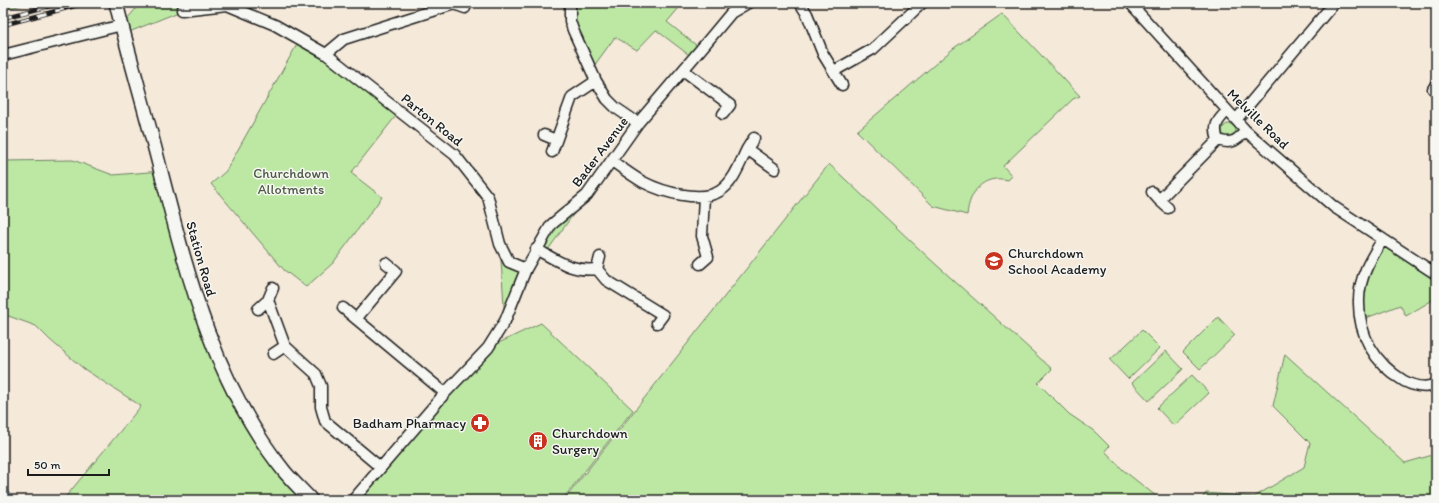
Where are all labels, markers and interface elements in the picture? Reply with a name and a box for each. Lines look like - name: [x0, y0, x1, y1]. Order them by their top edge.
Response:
- street label: Melville Road: [1224, 85, 1293, 153]
- street label: Parton Road: [398, 90, 466, 150]
- street label: Bader Avenue: [568, 113, 632, 191]
- park label: Churchdown Allotments: [253, 165, 329, 198]
- street label: Station Road: [182, 219, 220, 299]
- place label: Churchdown School Academy: [1008, 245, 1107, 278]
- school or university icon: Churchdown School Academy: [983, 250, 1005, 272]
- pharmacy icon: Badham Pharmacy: [469, 412, 491, 434]
- place label: Badham Pharmacy: [353, 415, 466, 432]
- place label: Churchdown Surgery: [552, 425, 628, 458]
- building icon: Churchdown Surgery: [527, 430, 549, 452]
- scale bar: [28, 451, 109, 477]
- text: 50 m: [34, 458, 60, 472]

